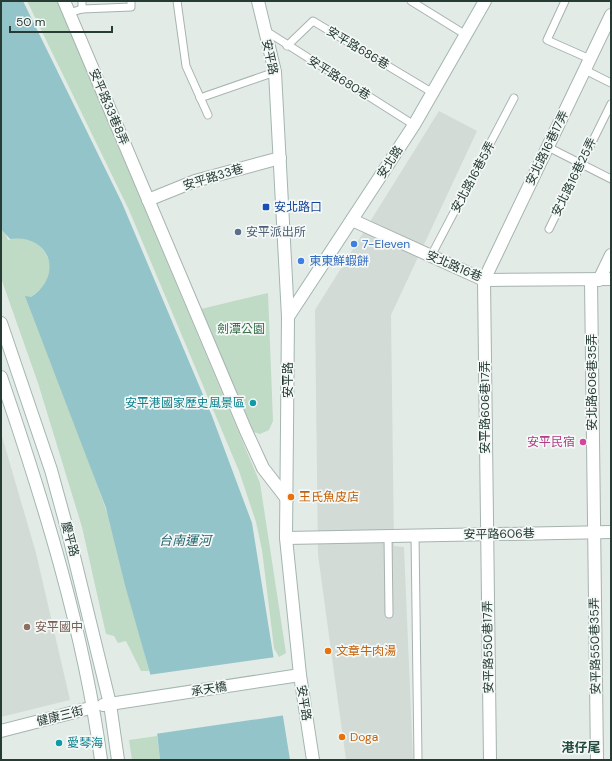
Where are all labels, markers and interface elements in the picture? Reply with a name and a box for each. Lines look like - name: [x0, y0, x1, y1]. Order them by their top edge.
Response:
- scale bar: [10, 8, 112, 34]
- text: 50 m: [16, 14, 45, 30]
- street label: 安平路686巷: [324, 23, 392, 73]
- street label: 安平路: [258, 38, 282, 76]
- street label: 安平路680巷: [305, 52, 373, 104]
- street label: 安平路33巷8弄: [86, 66, 132, 148]
- street label: 安北路16巷17弄: [522, 108, 572, 188]
- street label: 安北路16巷25弄: [548, 135, 600, 219]
- street label: 安北路16巷5弄: [447, 139, 499, 215]
- street label: 安北路: [373, 143, 407, 181]
- street label: 安平路33巷: [181, 160, 245, 194]
- place label: 安北路口: [274, 199, 322, 215]
- marker: 安北路口: [261, 202, 271, 212]
- place label: 安平派出所: [246, 224, 306, 240]
- marker: 安平派出所: [233, 227, 243, 237]
- place label: 7-Eleven: [362, 236, 410, 252]
- marker: 7-Eleven: [349, 239, 359, 249]
- street label: 安北路16巷: [424, 247, 484, 285]
- place label: 東東鮮蝦餅: [309, 253, 369, 269]
- marker: 東東鮮蝦餅: [296, 256, 306, 266]
- park label: 劍潭公園: [217, 321, 265, 337]
- street label: 安北路606巷35弄: [584, 333, 600, 431]
- street label: 安平路606巷17弄: [477, 360, 493, 454]
- street label: 安平路: [280, 362, 296, 398]
- place label: 安平港國家歷史風景區: [125, 395, 245, 411]
- marker: 安平港國家歷史風景區: [248, 398, 258, 408]
- place label: 安平民宿: [527, 434, 575, 450]
- marker: 安平民宿: [578, 437, 588, 447]
- place label: 王氏魚皮店: [299, 489, 359, 505]
- marker: 王氏魚皮店: [286, 492, 296, 502]
- street label: 慶平路: [58, 520, 82, 558]
- street label: 安平路606巷: [463, 525, 535, 543]
- water label: 台南運河: [159, 532, 214, 549]
- street label: 安平路550巷35弄: [586, 597, 604, 695]
- street label: 安平路550巷17弄: [479, 600, 497, 694]
- place label: 安平國中: [35, 619, 83, 635]
- marker: 安平國中: [22, 622, 32, 632]
- place label: 文章牛肉湯: [336, 643, 396, 659]
- marker: 文章牛肉湯: [323, 646, 333, 656]
- street label: 承天橋: [190, 678, 228, 700]
- street label: 安平路: [293, 684, 315, 722]
- street label: 健康三街: [35, 702, 85, 730]
- place label: Doga: [350, 729, 378, 745]
- marker: Doga: [337, 732, 347, 742]
- place label: 愛琴海: [67, 735, 103, 751]
- marker: 愛琴海: [54, 738, 64, 748]
- district label: 港仔尾: [561, 739, 601, 756]

